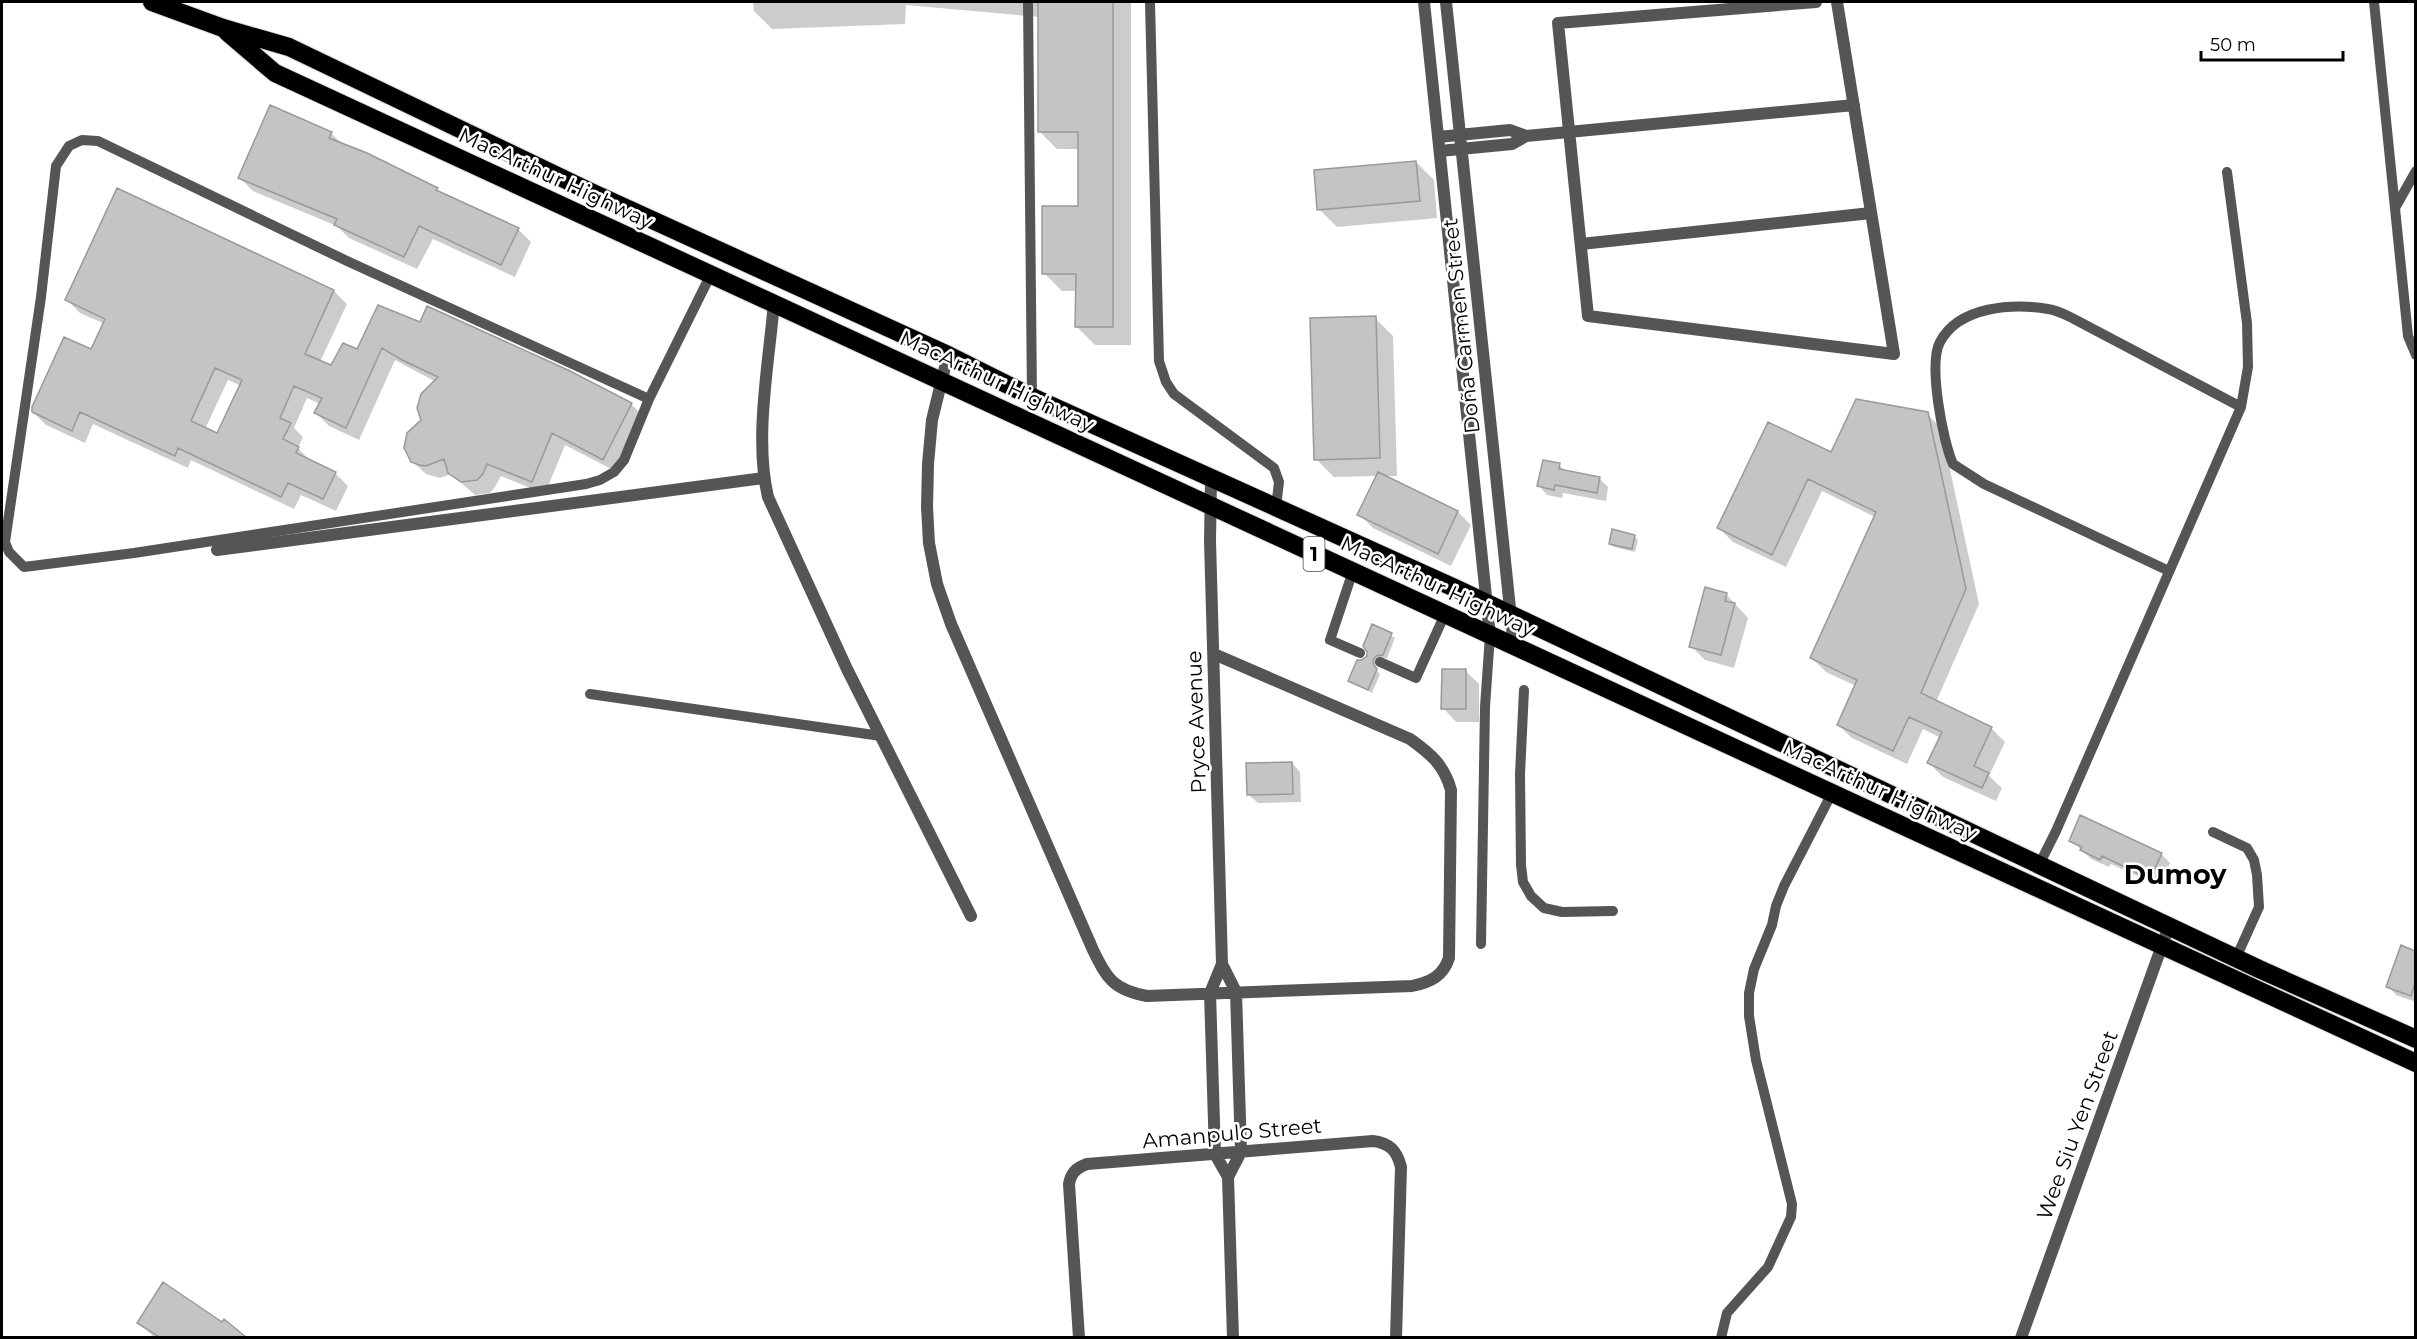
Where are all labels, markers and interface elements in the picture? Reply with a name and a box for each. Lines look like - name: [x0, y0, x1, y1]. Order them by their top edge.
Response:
- scale bar: [2201, 24, 2344, 62]
- text: 50 m: [2210, 34, 2256, 56]
- street label: MacArthur Highway: [455, 122, 658, 234]
- street label: Doña Carmen Street: [1437, 217, 1485, 435]
- street label: MacArthur Highway: [896, 325, 1099, 437]
- street label: MacArthur Highway: [1337, 530, 1540, 642]
- road number: 1: [1304, 537, 1324, 571]
- street label: Pryce Avenue: [1181, 650, 1211, 794]
- street label: MacArthur Highway: [1779, 734, 1982, 846]
- district label: Dumoy: [2124, 858, 2227, 891]
- street label: Wee Siu Yen Street: [2031, 1027, 2123, 1223]
- street label: Amanpulo Street: [1141, 1113, 1323, 1153]

